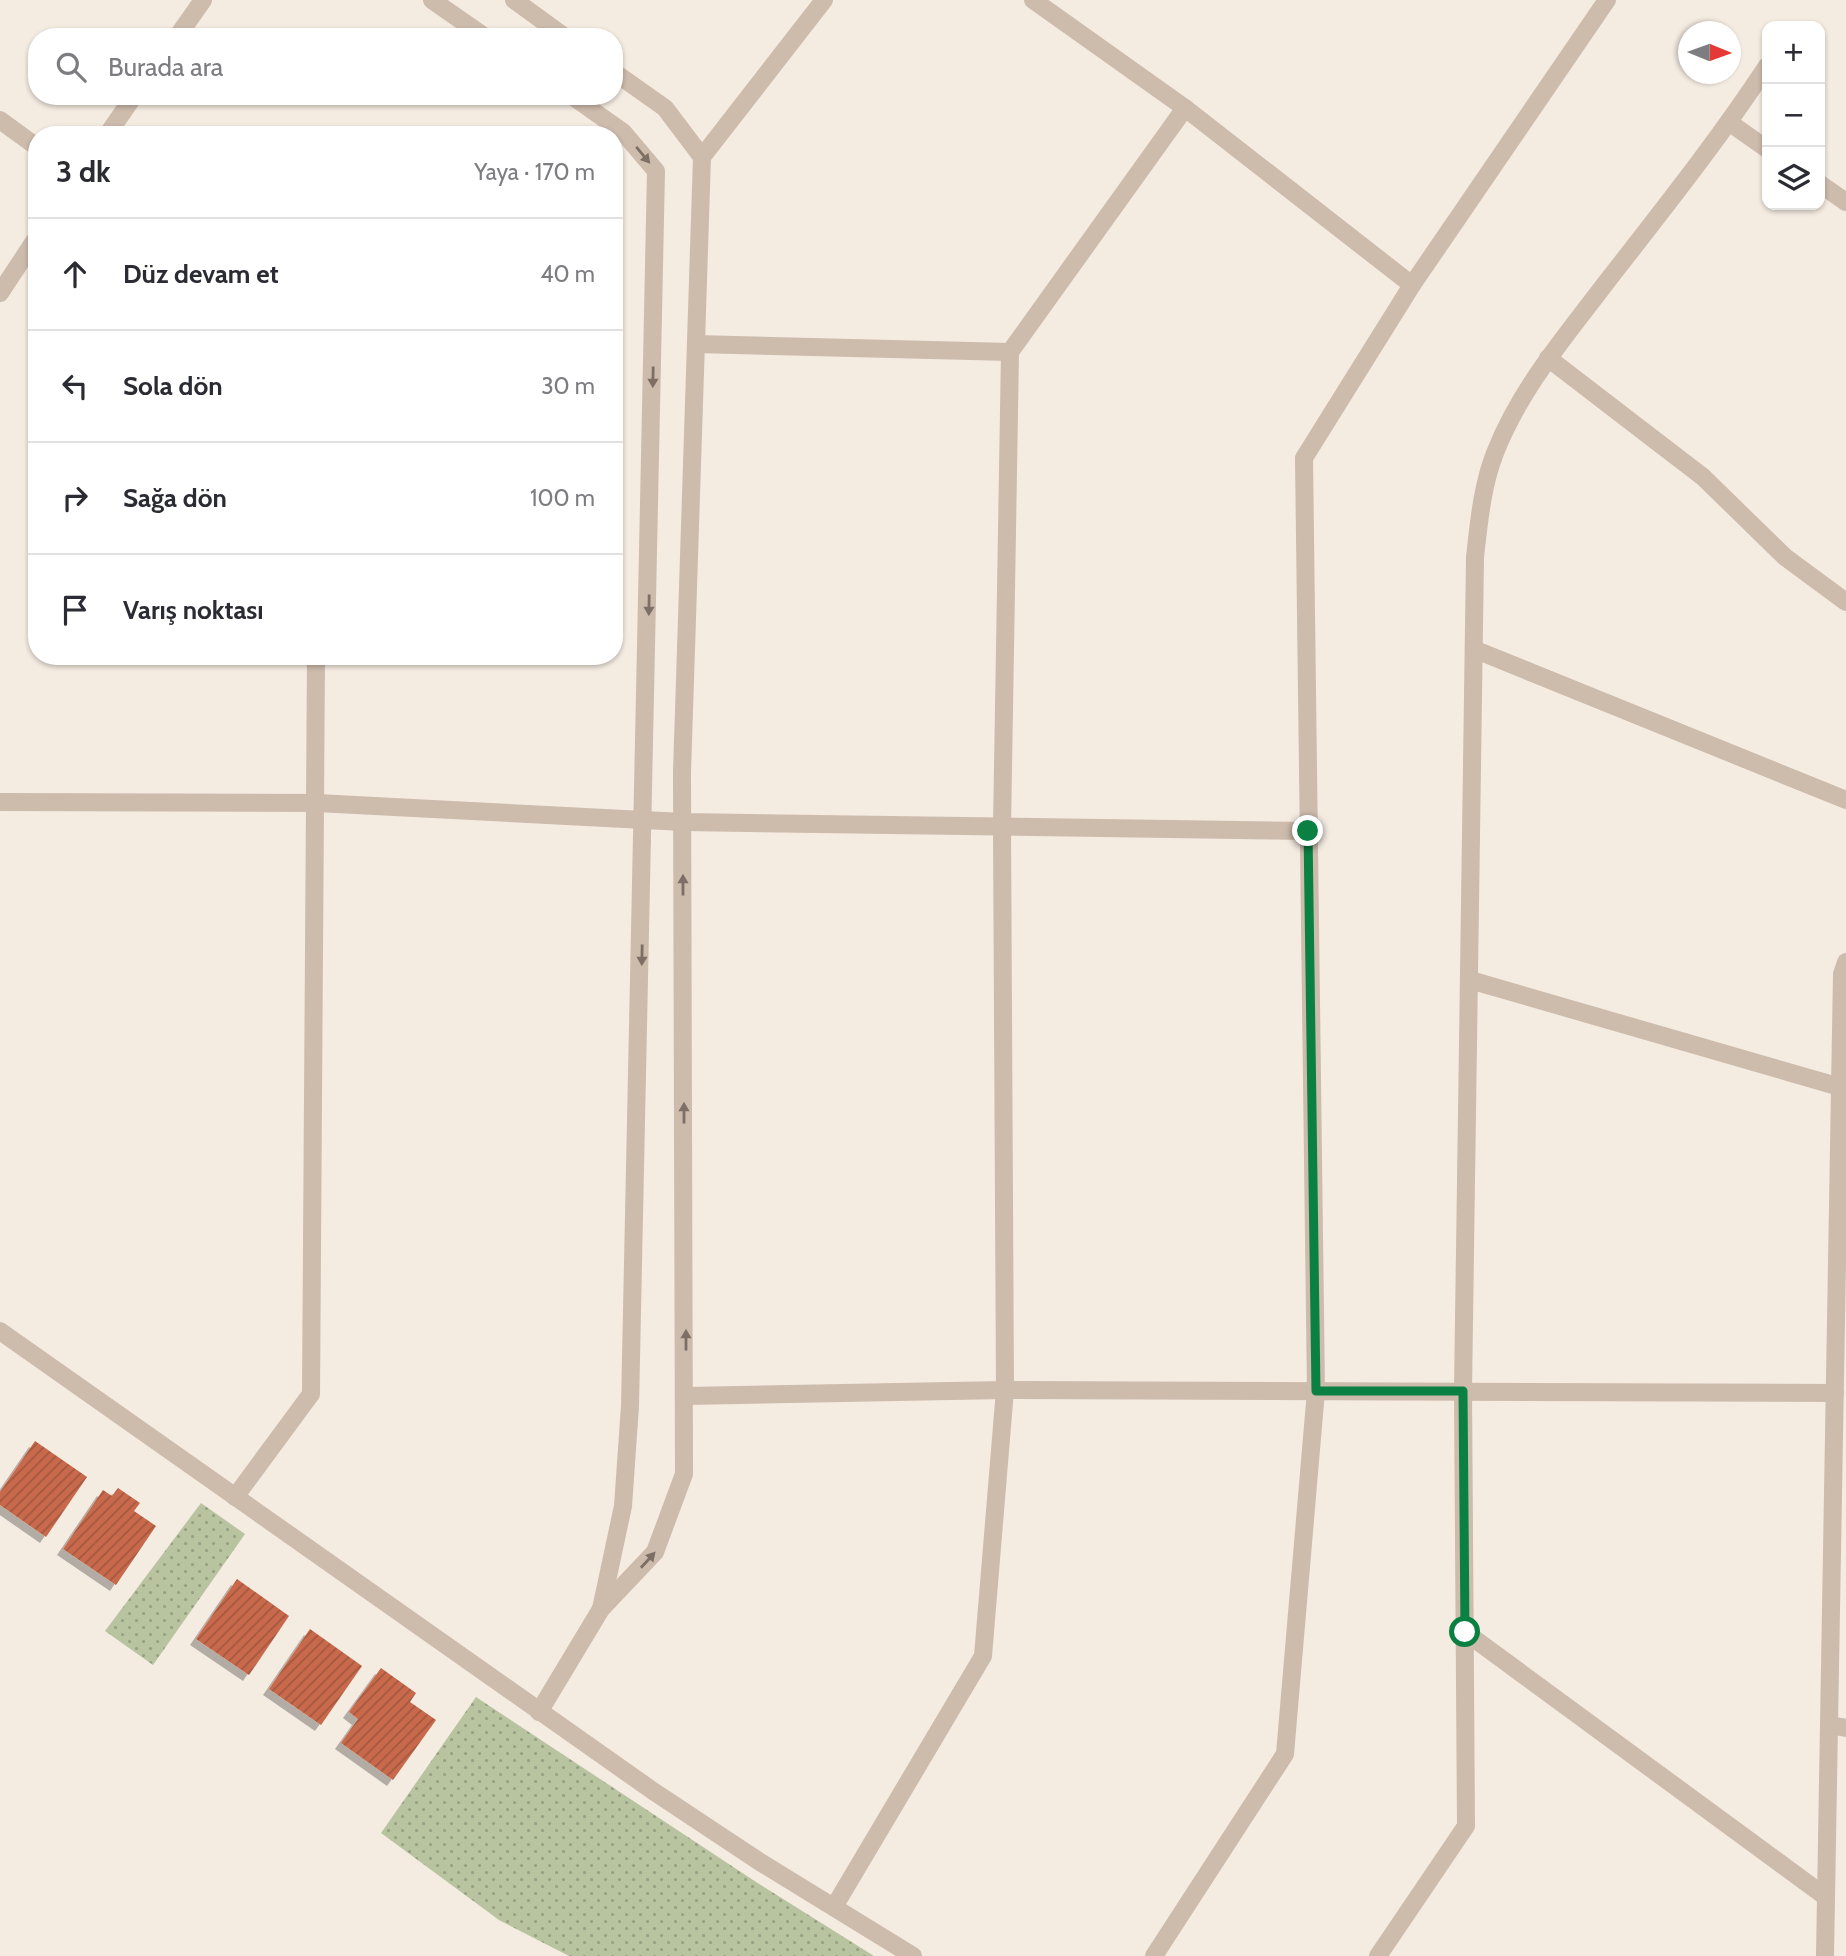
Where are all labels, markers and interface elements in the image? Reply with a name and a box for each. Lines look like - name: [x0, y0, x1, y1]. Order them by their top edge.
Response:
- north arrow: [1678, 21, 1741, 84]
- map controls: [1762, 21, 1825, 210]
- button: +: [1762, 21, 1825, 84]
- search box: [28, 28, 623, 105]
- icon: search: [52, 48, 90, 86]
- text: Burada ara: [108, 51, 223, 83]
- button: −: [1762, 84, 1825, 147]
- one-way arrow: [635, 146, 650, 163]
- button: layers: [1762, 147, 1825, 210]
- text: 3 dk: [56, 153, 111, 190]
- text: Yaya · 170 m: [474, 158, 595, 186]
- icon: ahead: [56, 255, 94, 293]
- text: Düz devam et: [123, 258, 279, 290]
- text: 40 m: [540, 260, 595, 288]
- one-way arrow: [647, 366, 658, 388]
- icon: left: [56, 367, 94, 405]
- text: Sola dön: [123, 370, 223, 402]
- text: 30 m: [541, 372, 595, 400]
- icon: right: [56, 479, 94, 517]
- text: Sağa dön: [123, 482, 227, 514]
- text: 100 m: [530, 484, 595, 512]
- icon: arrive: [56, 591, 94, 629]
- text: Varış noktası: [123, 594, 264, 626]
- one-way arrow: [643, 594, 655, 616]
- route end: [1292, 815, 1323, 846]
- one-way arrow: [677, 874, 689, 896]
- one-way arrow: [636, 944, 647, 966]
- one-way arrow: [679, 1102, 690, 1124]
- one-way arrow: [680, 1329, 692, 1351]
- one-way arrow: [640, 1551, 656, 1569]
- route start: [1449, 1616, 1480, 1647]

